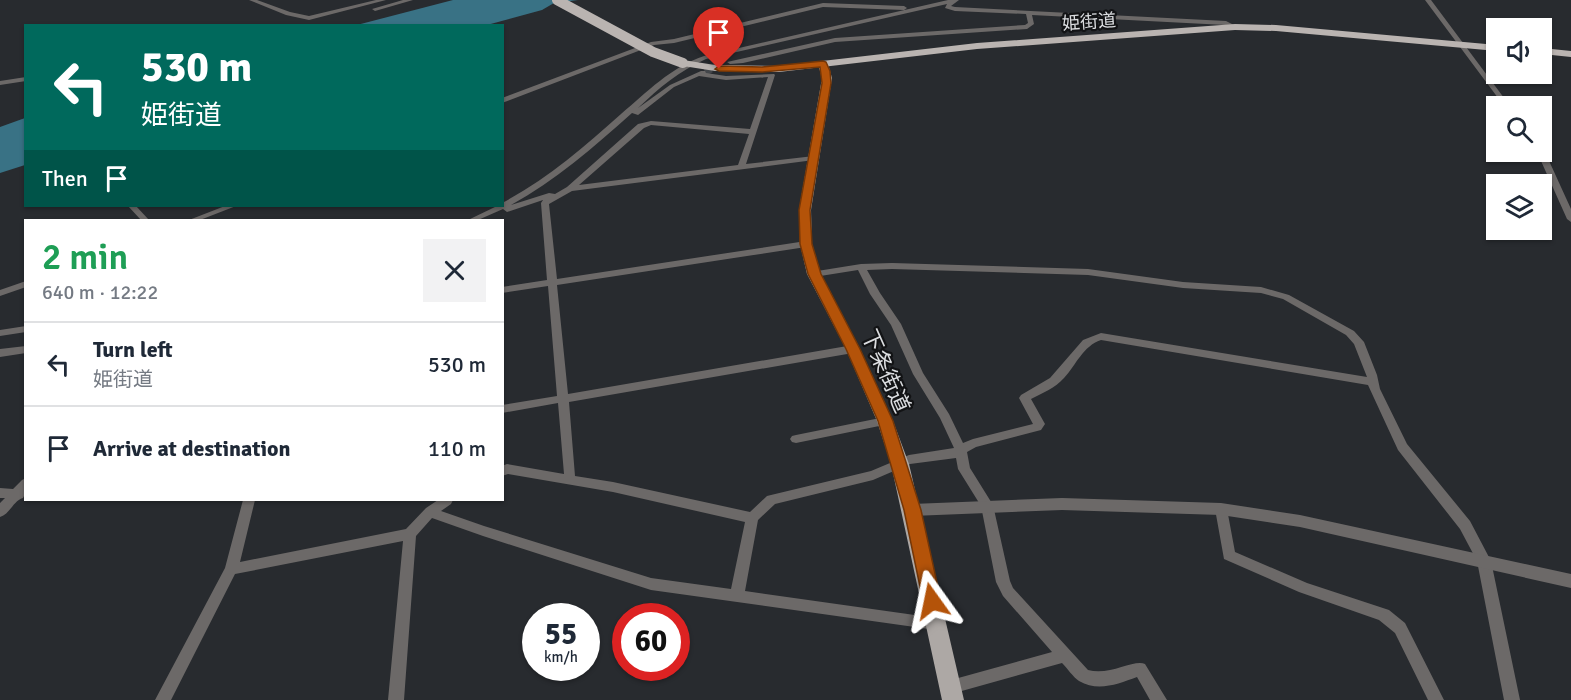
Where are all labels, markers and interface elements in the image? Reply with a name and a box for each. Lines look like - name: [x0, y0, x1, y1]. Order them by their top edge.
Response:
- pin: [693, 7, 744, 69]
- street label: 姫街道: [1061, 9, 1117, 35]
- icon: arrive: [702, 16, 735, 49]
- map controls: [1486, 18, 1552, 240]
- button: sound: [1486, 18, 1552, 84]
- text: 530 m: [141, 42, 252, 93]
- icon: left: [42, 48, 120, 126]
- button: search: [1486, 96, 1552, 162]
- text: 姫街道: [141, 99, 222, 132]
- icon: arrive: [100, 162, 133, 195]
- text: Then: [42, 165, 88, 192]
- button: layers: [1486, 174, 1552, 240]
- text: 2 min: [42, 235, 128, 280]
- button: close: [423, 239, 486, 302]
- text: 640 m · 12:22: [42, 280, 158, 305]
- street label: 下条街道: [856, 325, 916, 417]
- text: Turn left: [93, 336, 173, 363]
- icon: left: [42, 348, 75, 381]
- text: 530 m: [428, 351, 486, 378]
- text: 姫街道: [93, 367, 153, 392]
- icon: arrive: [42, 432, 75, 465]
- text: Arrive at destination: [93, 435, 290, 462]
- text: 110 m: [428, 435, 486, 462]
- position arrow: [900, 569, 964, 633]
- speed limit sign: 60: [612, 603, 690, 681]
- text: 55: [545, 616, 577, 653]
- text: km/h: [544, 648, 578, 666]

